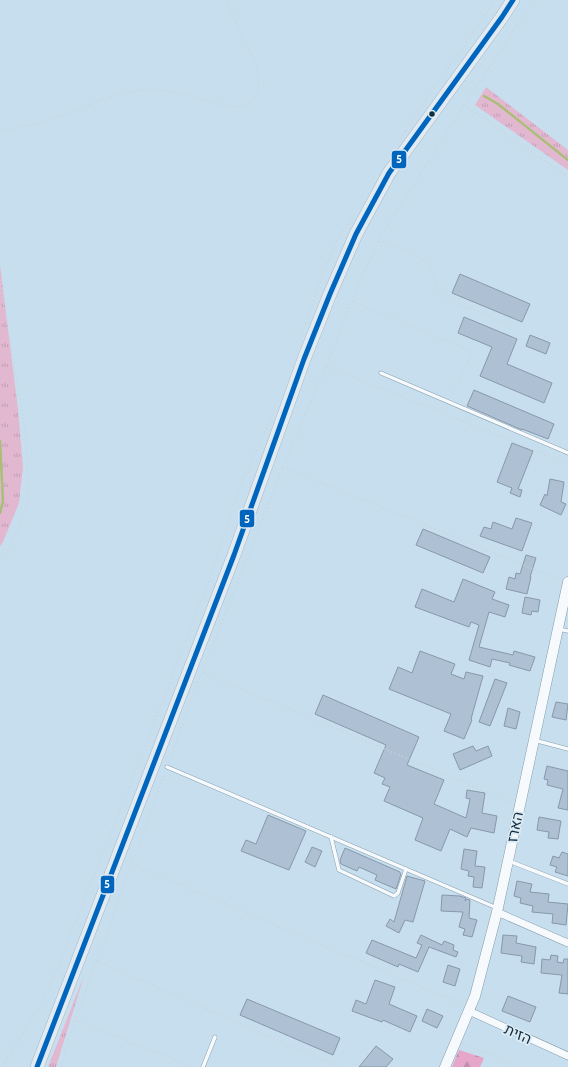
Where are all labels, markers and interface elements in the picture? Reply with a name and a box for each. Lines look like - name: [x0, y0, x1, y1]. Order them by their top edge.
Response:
- unlabelled marker: [427, 109, 437, 119]
- line badge: 5: [391, 150, 407, 169]
- text: 5: [396, 152, 402, 166]
- line badge: 5: [239, 509, 255, 528]
- text: 5: [244, 512, 250, 526]
- street label: הארז: [503, 810, 527, 844]
- line badge: 5: [100, 875, 115, 894]
- text: 5: [104, 877, 110, 891]
- street label: הזית: [502, 1020, 534, 1048]

